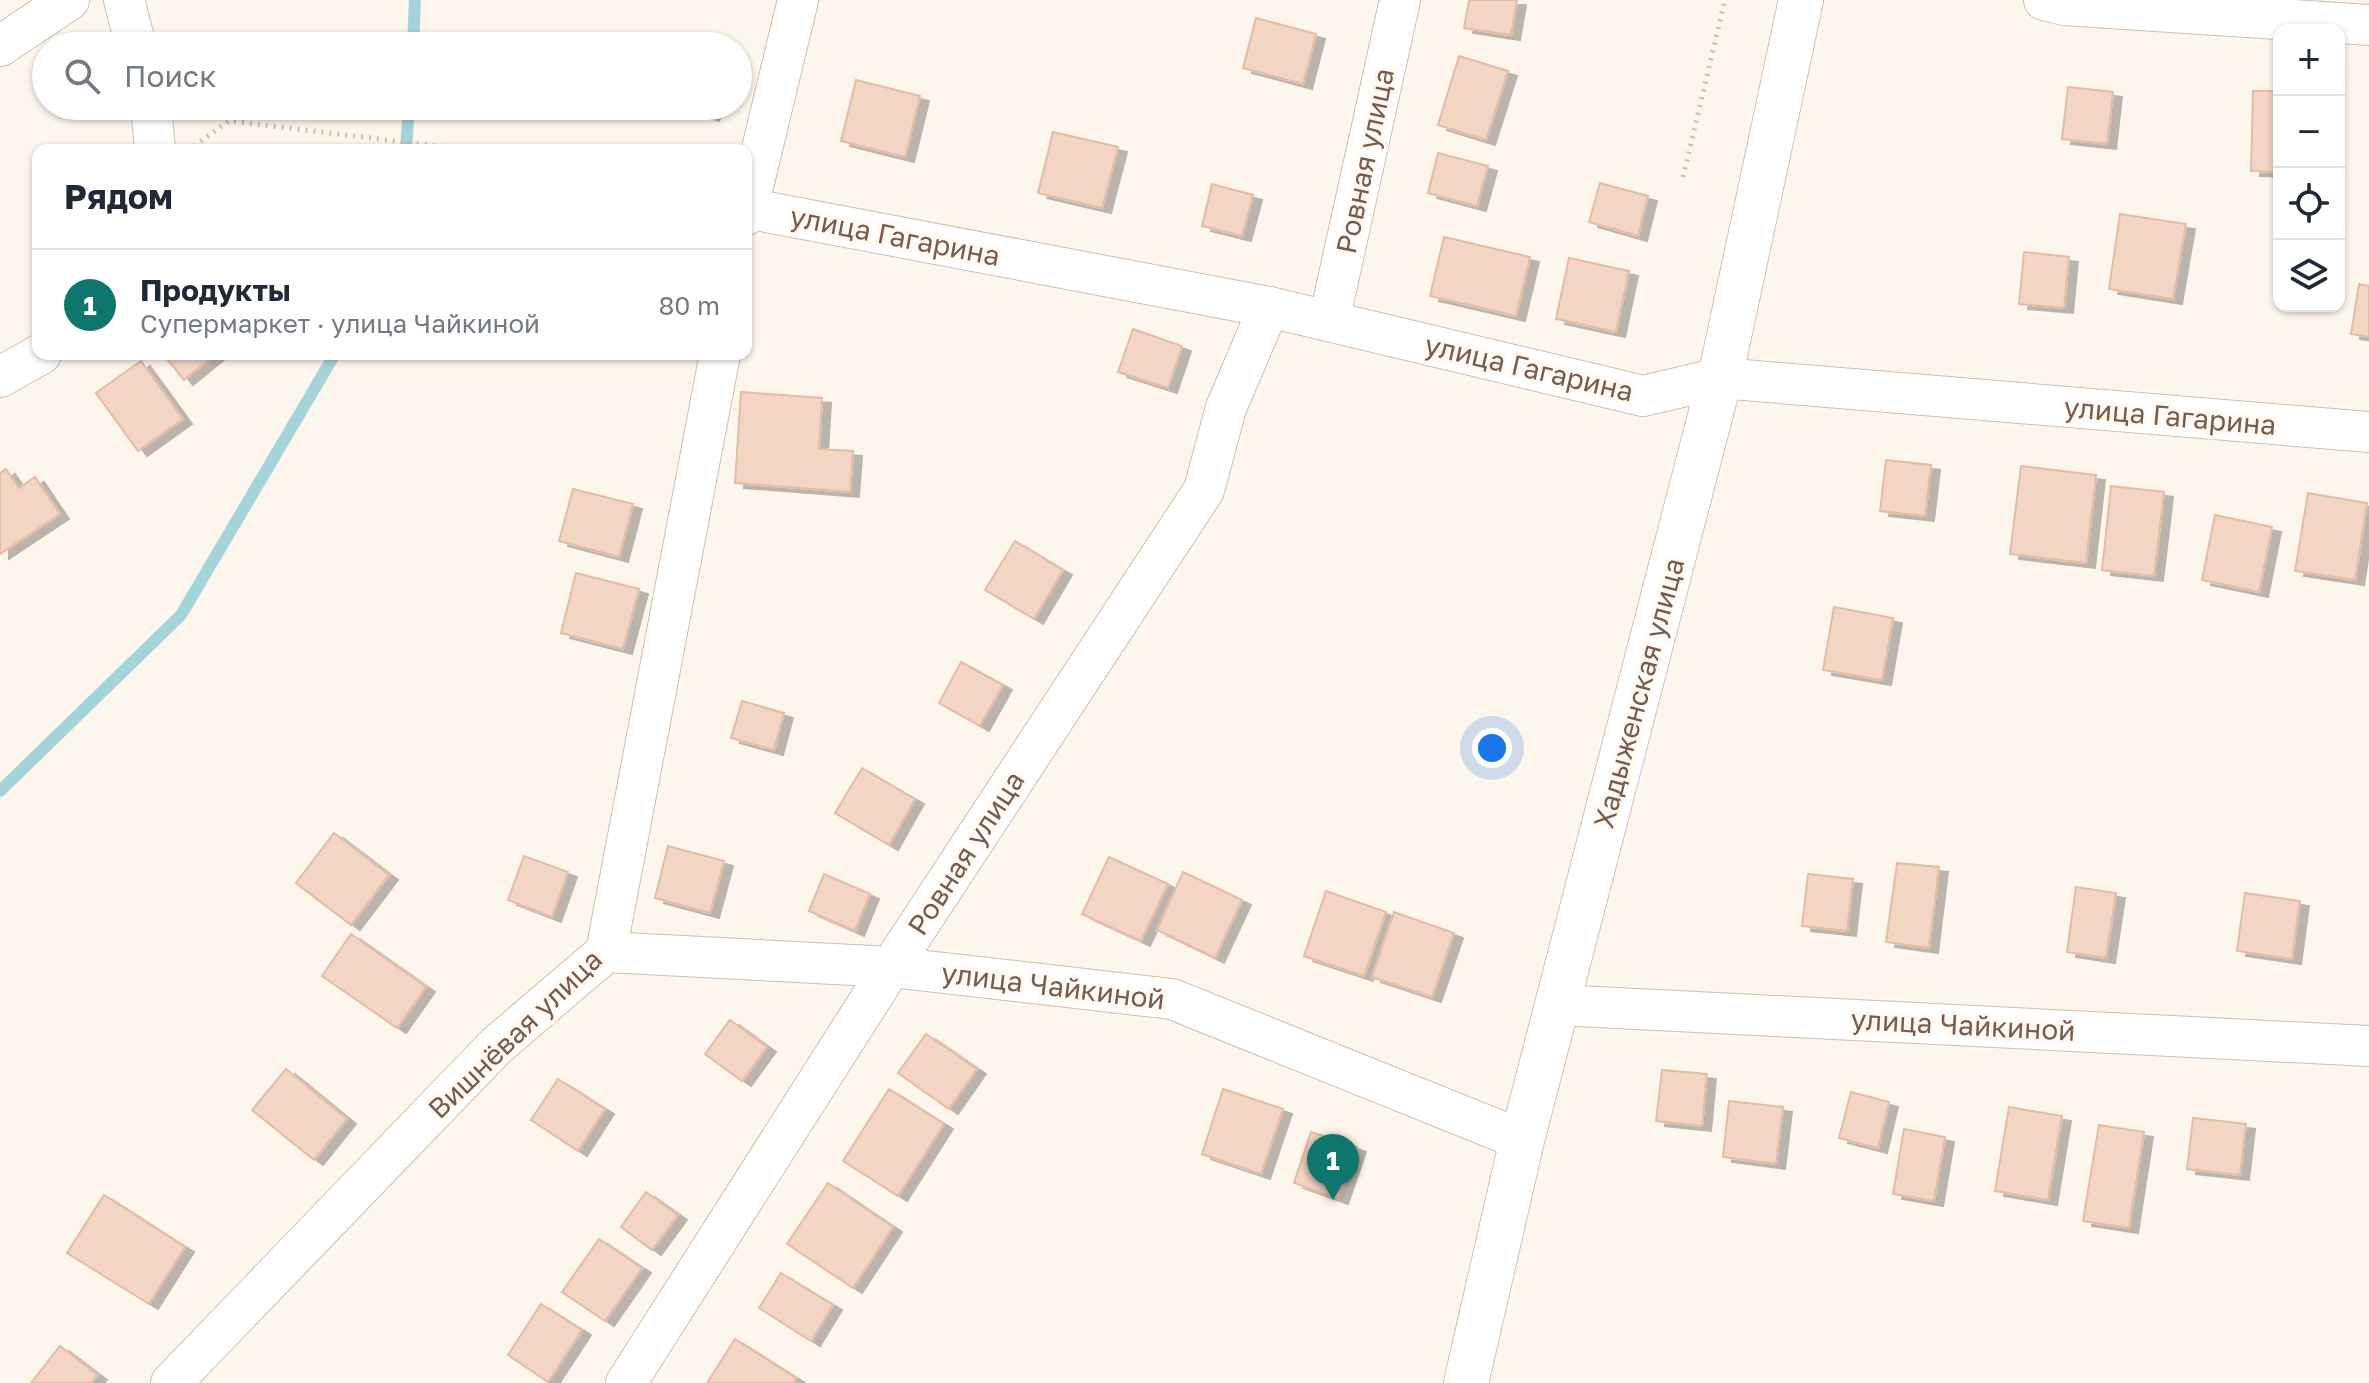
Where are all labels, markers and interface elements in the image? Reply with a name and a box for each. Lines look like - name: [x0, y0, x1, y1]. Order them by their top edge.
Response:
- map controls: [2273, 24, 2345, 312]
- button: +: [2273, 24, 2345, 96]
- search box: [32, 32, 752, 120]
- icon: search: [60, 54, 104, 98]
- text: Поиск: [124, 58, 216, 94]
- street label: Ровная улица: [1329, 65, 1400, 257]
- button: −: [2273, 96, 2345, 168]
- button: locate: [2273, 168, 2345, 240]
- text: Рядом: [64, 176, 173, 216]
- street label: улица Гагарина: [787, 199, 1003, 272]
- button: layers: [2273, 240, 2345, 312]
- text: Продукты: [140, 272, 291, 308]
- text: 1: [83, 290, 97, 321]
- text: 80 m: [659, 290, 720, 321]
- text: Супермаркет · улица Чайкиной: [140, 308, 540, 339]
- street label: улица Гагарина: [1422, 327, 1637, 408]
- street label: улица Гагарина: [2062, 390, 2278, 441]
- street label: Хадыженская улица: [1587, 554, 1690, 832]
- your location: [1472, 728, 1512, 768]
- street label: Ровная улица: [900, 765, 1031, 941]
- street label: Вишнёвая улица: [421, 942, 608, 1125]
- street label: улица Чайкиной: [939, 955, 1167, 1016]
- street label: улица Чайкиной: [1850, 1002, 2076, 1047]
- pin: 1: [1307, 1134, 1359, 1200]

